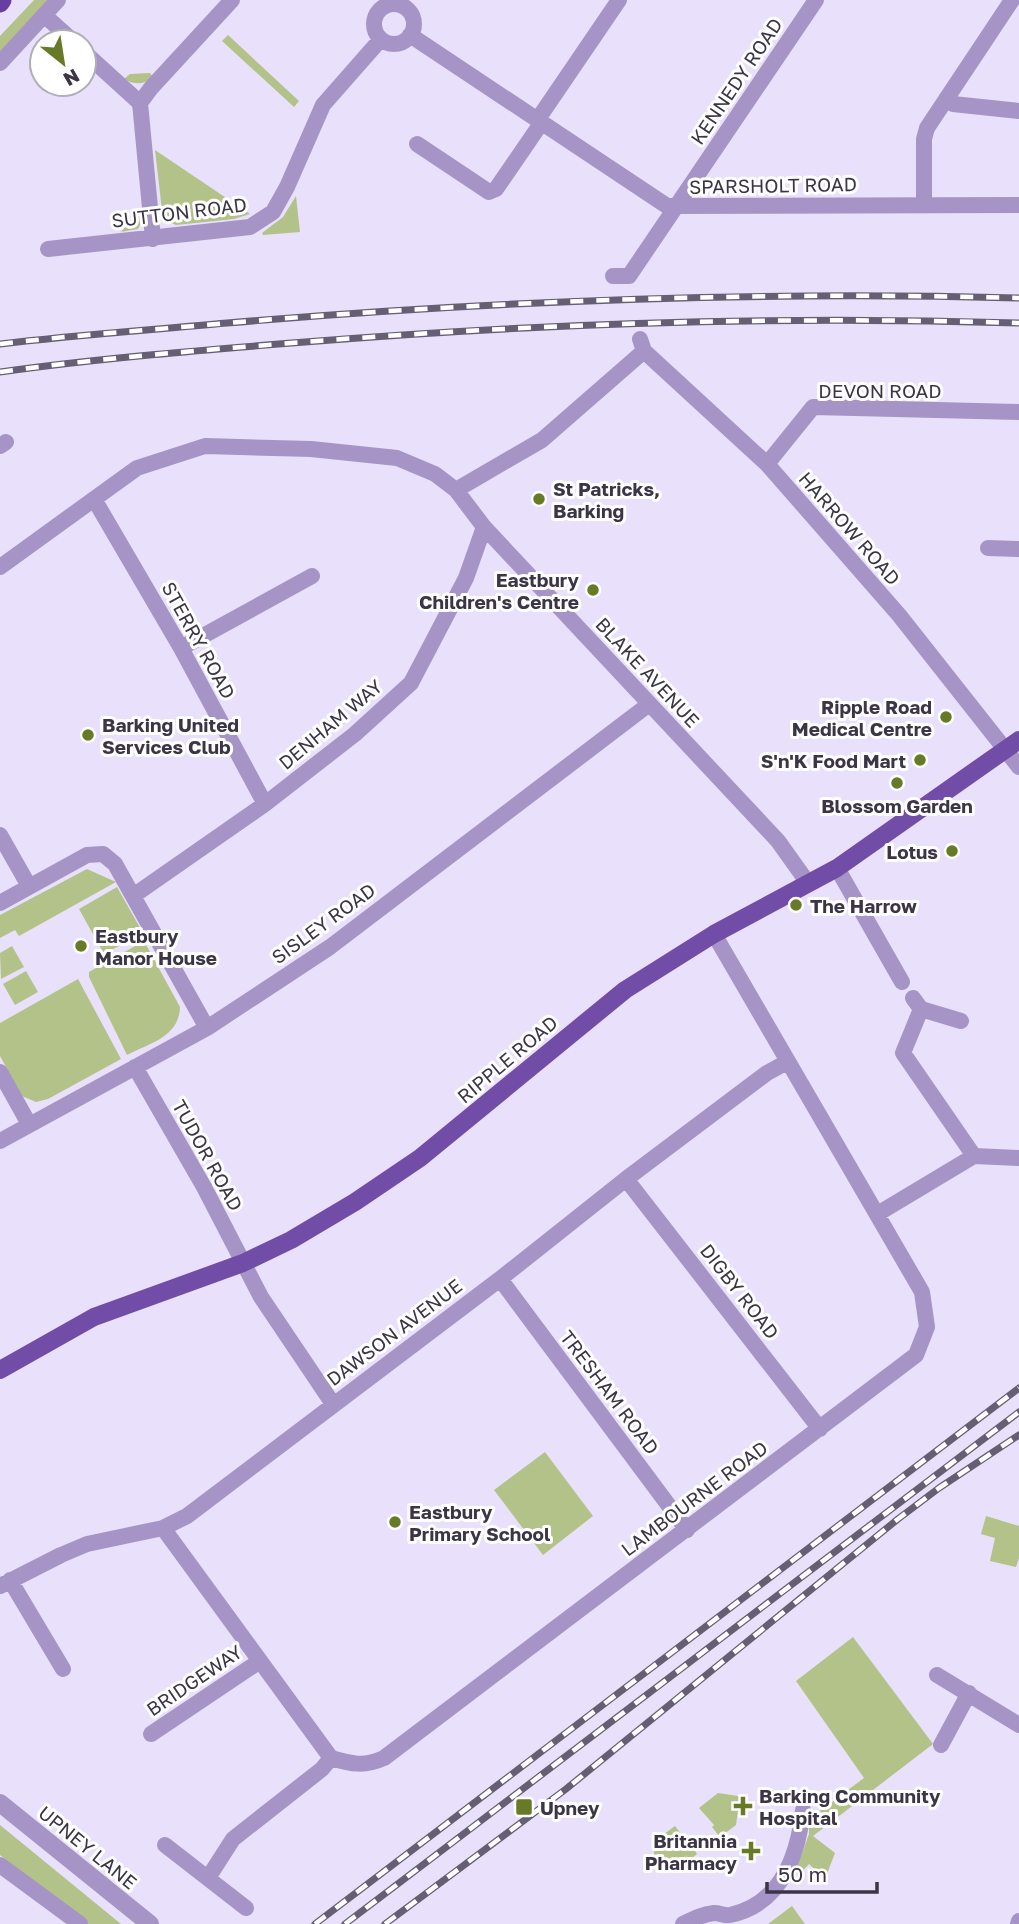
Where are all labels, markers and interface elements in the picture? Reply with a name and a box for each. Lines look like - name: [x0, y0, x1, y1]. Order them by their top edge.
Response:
- street label: KENNEDY ROAD: [685, 13, 787, 149]
- north arrow: [28, 28, 98, 98]
- text: N: [60, 65, 84, 92]
- street label: SPARSHOLT ROAD: [689, 172, 857, 198]
- street label: SUTTON ROAD: [110, 192, 248, 232]
- street label: DEVON ROAD: [818, 379, 942, 402]
- street label: HARROW ROAD: [795, 467, 905, 589]
- place label: St Patricks, Barking: [553, 477, 660, 522]
- marker: St Patricks, Barking: [531, 491, 547, 507]
- place label: Eastbury Children's Centre: [419, 568, 580, 613]
- street label: STERRY ROAD: [157, 578, 241, 702]
- marker: Eastbury Children's Centre: [585, 582, 601, 598]
- street label: BLAKE AVENUE: [591, 612, 705, 732]
- street label: DENHAM WAY: [274, 674, 386, 774]
- place label: Ripple Road Medical Centre: [792, 695, 932, 740]
- marker: Ripple Road Medical Centre: [938, 709, 954, 725]
- place label: Barking United Services Club: [102, 713, 239, 758]
- marker: Barking United Services Club: [80, 727, 96, 743]
- place label: S'n'K Food Mart: [761, 749, 906, 772]
- marker: S'n'K Food Mart: [912, 752, 928, 768]
- marker: Blossom Garden: [889, 775, 905, 791]
- place label: Blossom Garden: [821, 794, 973, 817]
- place label: Lotus: [886, 840, 938, 863]
- marker: Lotus: [944, 843, 960, 859]
- street label: SISLEY ROAD: [267, 878, 379, 968]
- place label: The Harrow: [810, 894, 917, 917]
- marker: The Harrow: [788, 897, 804, 913]
- place label: Eastbury Manor House: [95, 924, 217, 969]
- marker: Eastbury Manor House: [73, 938, 89, 954]
- street label: RIPPLE ROAD: [452, 1010, 562, 1108]
- street label: TUDOR ROAD: [168, 1095, 248, 1215]
- street label: DIGBY ROAD: [696, 1239, 784, 1343]
- street label: DAWSON AVENUE: [322, 1274, 466, 1390]
- street label: TRESHAM ROAD: [556, 1325, 664, 1459]
- street label: LAMBOURNE ROAD: [616, 1435, 772, 1561]
- place label: Eastbury Primary School: [409, 1500, 550, 1545]
- marker: Eastbury Primary School: [387, 1514, 403, 1530]
- street label: BRIDGEWAY: [142, 1640, 246, 1720]
- place label: Barking Community Hospital: [759, 1784, 941, 1829]
- place label: Upney: [540, 1796, 600, 1819]
- marker: Barking Community Hospital: [733, 1796, 753, 1816]
- marker: Upney: [514, 1797, 534, 1817]
- street label: UPNEY LANE: [34, 1800, 142, 1894]
- place label: Britannia Pharmacy: [645, 1829, 738, 1874]
- marker: Britannia Pharmacy: [743, 1843, 759, 1859]
- scale bar: [767, 1850, 877, 1894]
- text: 50 m: [778, 1861, 827, 1887]

